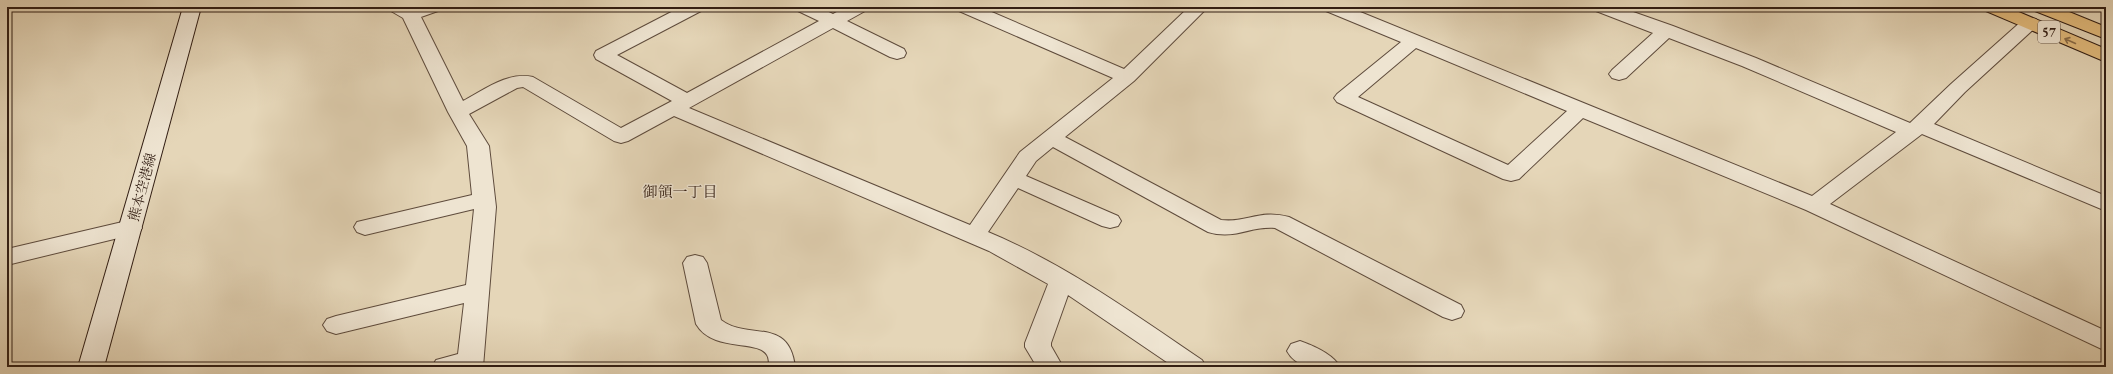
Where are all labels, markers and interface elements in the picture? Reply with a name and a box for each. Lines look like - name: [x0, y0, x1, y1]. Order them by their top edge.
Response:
- road number: 57: [2038, 21, 2060, 43]
- one-way arrow: [2065, 37, 2077, 44]
- street label: 熊本空港線: [124, 151, 160, 223]
- district label: 御領一丁目: [642, 182, 718, 201]

